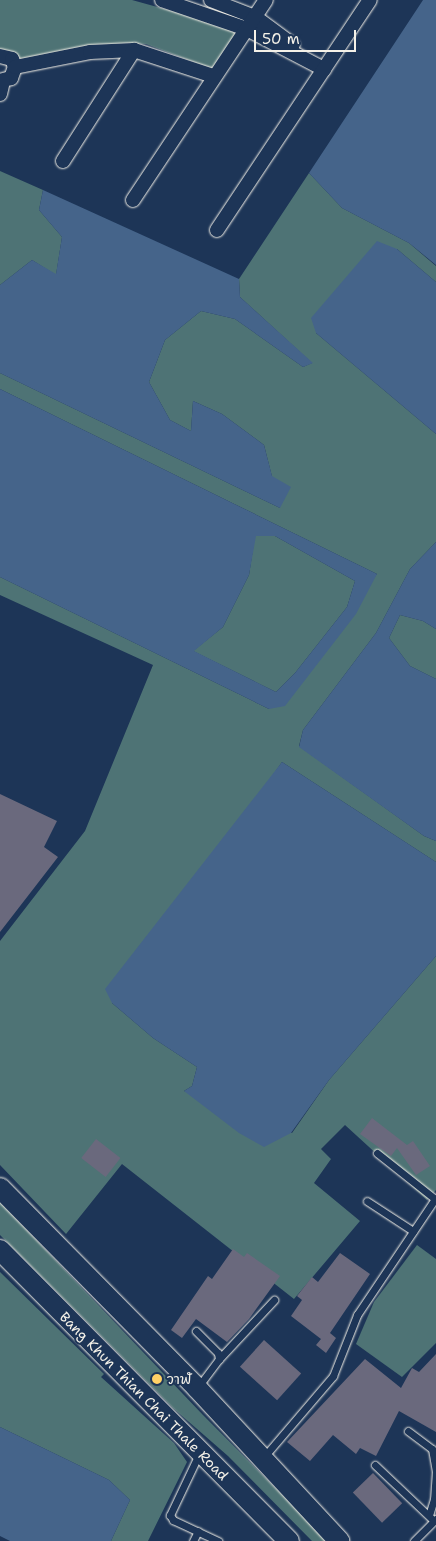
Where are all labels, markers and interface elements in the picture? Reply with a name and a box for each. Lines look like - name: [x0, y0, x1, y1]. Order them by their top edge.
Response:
- scale bar: [256, 20, 358, 52]
- text: 50 m: [262, 29, 300, 49]
- street label: Bang Khun Thian Chai Thale Road: [56, 1308, 232, 1484]
- place label: วาฬ: [167, 1371, 191, 1387]
- marker: วาฬ: [151, 1373, 163, 1385]

